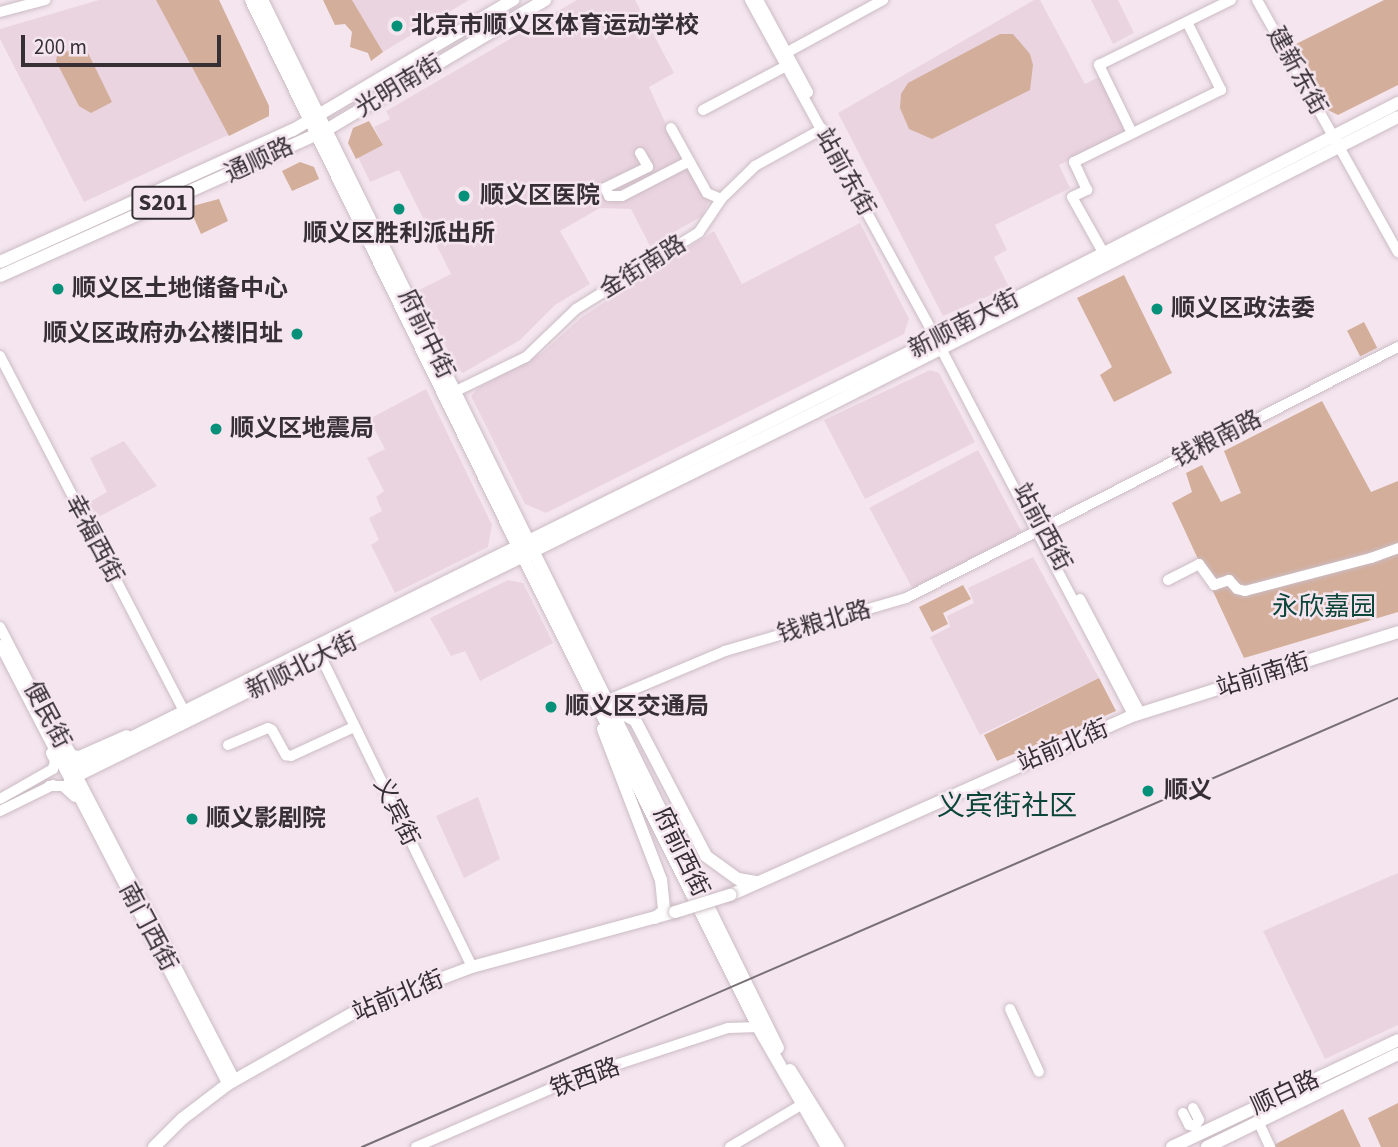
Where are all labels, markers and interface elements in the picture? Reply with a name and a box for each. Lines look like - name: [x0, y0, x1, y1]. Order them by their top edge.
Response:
- place label: 北京市顺义区体育运动学校: [411, 12, 699, 40]
- marker: 北京市顺义区体育运动学校: [389, 18, 405, 34]
- scale bar: [24, 21, 224, 65]
- street label: 建新东街: [1261, 22, 1333, 120]
- text: 200 m: [34, 32, 87, 62]
- street label: 光明南街: [350, 49, 448, 123]
- street label: 站前东街: [809, 123, 881, 221]
- street label: 通顺路: [220, 132, 298, 188]
- place label: 顺义区医院: [480, 182, 600, 210]
- road number: S201: [130, 184, 196, 222]
- marker: 顺义区医院: [454, 186, 474, 206]
- marker: 顺义区胜利派出所: [391, 201, 407, 217]
- place label: 顺义区胜利派出所: [303, 220, 495, 248]
- street label: 金街南路: [595, 229, 691, 305]
- place label: 顺义区土地储备中心: [72, 275, 288, 303]
- marker: 顺义区土地储备中心: [50, 281, 66, 297]
- street label: 新顺南大街: [904, 284, 1024, 364]
- street label: 府前中街: [392, 285, 460, 383]
- place label: 顺义区政法委: [1171, 295, 1315, 323]
- marker: 顺义区政法委: [1149, 301, 1165, 317]
- place label: 顺义区政府办公楼旧址: [43, 320, 283, 348]
- marker: 顺义区政府办公楼旧址: [289, 326, 305, 342]
- street label: 钱粮南路: [1168, 404, 1266, 474]
- place label: 顺义区地震局: [230, 415, 374, 443]
- marker: 顺义区地震局: [208, 421, 224, 437]
- street label: 站前西街: [1007, 478, 1077, 576]
- street label: 幸福西街: [59, 490, 129, 588]
- district label: 永欣嘉园: [1272, 591, 1376, 623]
- street label: 钱粮北路: [774, 595, 874, 649]
- street label: 新顺北大街: [242, 627, 362, 705]
- street label: 站前南街: [1213, 647, 1313, 703]
- street label: 便民街: [17, 676, 77, 754]
- place label: 顺义区交通局: [565, 693, 709, 721]
- marker: 顺义区交通局: [543, 699, 559, 715]
- street label: 站前北街: [1013, 714, 1113, 778]
- street label: 义宾街: [367, 773, 425, 851]
- place label: 顺义: [1164, 777, 1212, 805]
- marker: 顺义: [1138, 781, 1158, 801]
- district label: 义宾街社区: [937, 789, 1077, 823]
- street label: 府前西街: [647, 803, 715, 901]
- place label: 顺义影剧院: [206, 805, 326, 833]
- marker: 顺义影剧院: [184, 811, 200, 827]
- street label: 南门西街: [113, 878, 183, 976]
- street label: 站前北街: [348, 965, 448, 1027]
- street label: 铁西路: [546, 1052, 624, 1104]
- street label: 顺白路: [1246, 1065, 1324, 1121]

